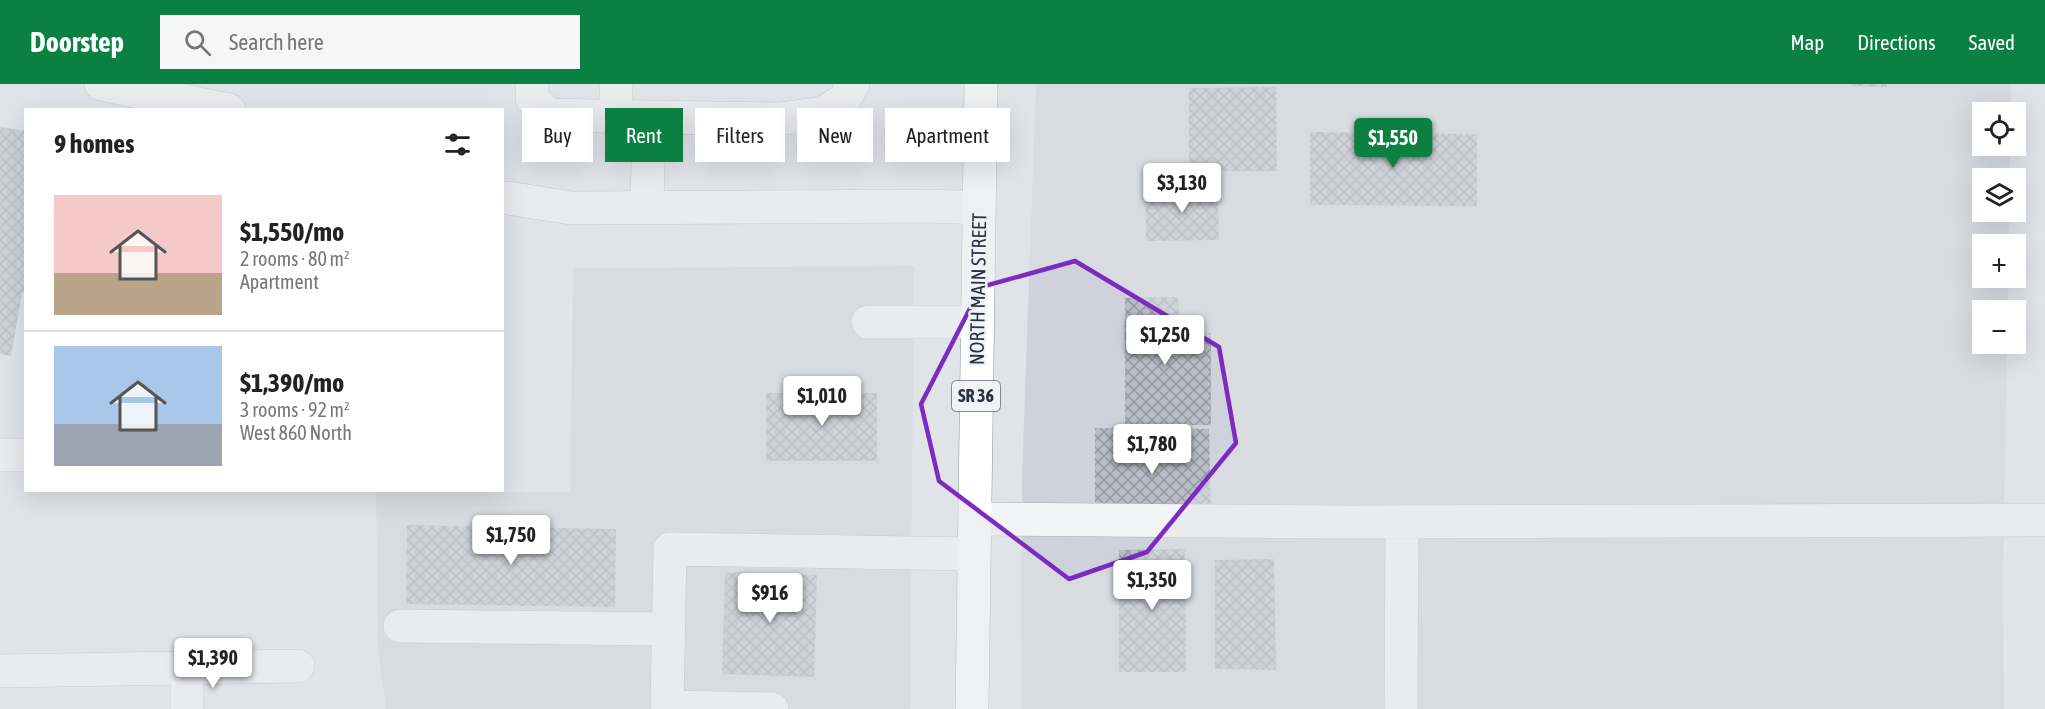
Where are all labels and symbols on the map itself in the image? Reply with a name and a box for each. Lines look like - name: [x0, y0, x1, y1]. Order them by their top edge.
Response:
- pin: $1,550: [1344, 118, 1442, 169]
- pin: $3,130: [1133, 163, 1231, 214]
- street label: NORTH MAIN STREET: [965, 212, 990, 365]
- pin: $1,250: [1116, 315, 1214, 366]
- pin: $1,010: [773, 376, 871, 427]
- road number: SR 36: [952, 381, 1000, 411]
- pin: $1,780: [1103, 424, 1201, 475]
- pin: $1,750: [462, 515, 560, 566]
- pin: $1,350: [1103, 560, 1201, 611]
- pin: $916: [734, 573, 806, 624]
- pin: $1,390: [164, 638, 262, 689]

